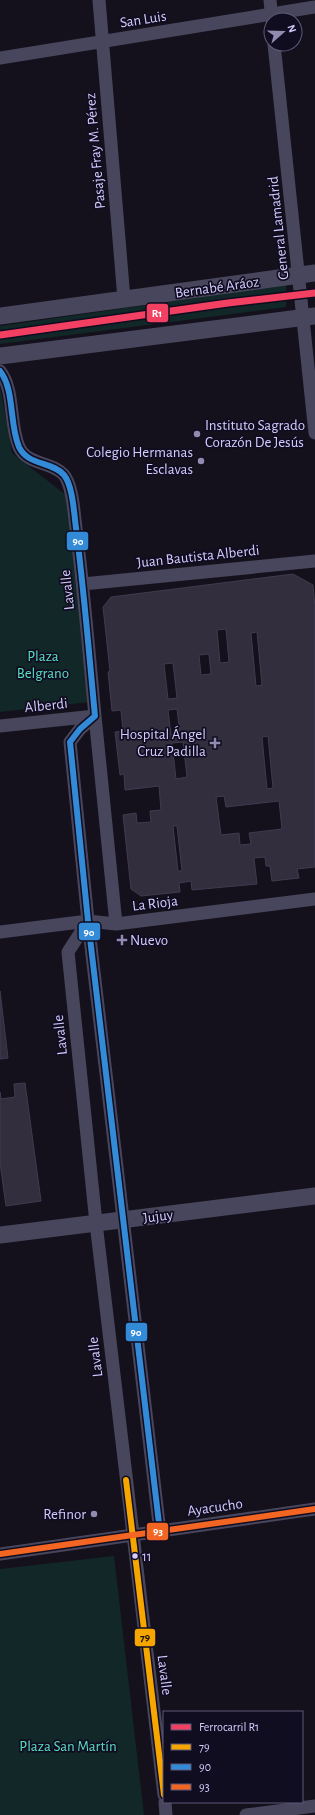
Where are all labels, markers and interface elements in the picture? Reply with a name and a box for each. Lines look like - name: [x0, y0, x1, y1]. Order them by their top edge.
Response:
- street label: San Luis: [119, 8, 167, 31]
- north arrow: [263, 12, 303, 52]
- text: N: [285, 23, 298, 34]
- street label: Pasaje Fray M. Pérez: [83, 92, 108, 209]
- street label: General Lamadrid: [266, 175, 291, 280]
- street label: Bernabé Aráoz: [174, 274, 260, 301]
- line badge: R1: [146, 303, 169, 323]
- text: R1: [152, 308, 162, 319]
- place label: Instituto Sagrado Corazón De Jesús: [205, 418, 305, 450]
- marker: Instituto Sagrado Corazón De Jesús: [192, 429, 202, 439]
- place label: Colegio Hermanas Esclavas: [86, 445, 193, 477]
- marker: Colegio Hermanas Esclavas: [196, 456, 206, 466]
- line badge: 90: [66, 531, 89, 551]
- text: 90: [72, 536, 84, 547]
- street label: Juan Bautista Alberdi: [136, 543, 260, 570]
- street label: Lavalle: [58, 569, 77, 611]
- park label: Plaza Belgrano: [17, 649, 69, 681]
- street label: Alberdi: [24, 696, 68, 715]
- place label: Hospital Ángel Cruz Padilla: [120, 725, 206, 759]
- marker: Hospital Ángel Cruz Padilla: [209, 737, 221, 749]
- street label: La Rioja: [131, 893, 179, 914]
- line badge: 90: [78, 922, 101, 941]
- text: 90: [83, 927, 95, 938]
- place label: Nuevo: [130, 933, 168, 948]
- marker: Nuevo: [117, 935, 127, 945]
- street label: Lavalle: [51, 1014, 70, 1056]
- street label: Jujuy: [142, 1207, 174, 1226]
- line badge: 90: [125, 1322, 148, 1342]
- text: 90: [130, 1327, 142, 1338]
- street label: Lavalle: [86, 1336, 105, 1378]
- street label: Ayacucho: [186, 1496, 244, 1519]
- place label: Refinor: [43, 1507, 86, 1522]
- marker: Refinor: [89, 1509, 99, 1519]
- line badge: 93: [146, 1522, 169, 1541]
- text: 93: [153, 1526, 163, 1537]
- place label: 11: [142, 1550, 152, 1564]
- marker: 11: [130, 1551, 140, 1561]
- line badge: 79: [134, 1628, 156, 1647]
- text: 79: [140, 1632, 150, 1643]
- street label: Lavalle: [155, 1654, 174, 1696]
- legend: [163, 1711, 303, 1803]
- text: Ferrocarril R1: [199, 1721, 259, 1733]
- park label: Plaza San Martín: [19, 1739, 117, 1754]
- text: 79: [199, 1741, 210, 1753]
- text: 90: [199, 1761, 211, 1773]
- text: 93: [199, 1781, 210, 1793]

